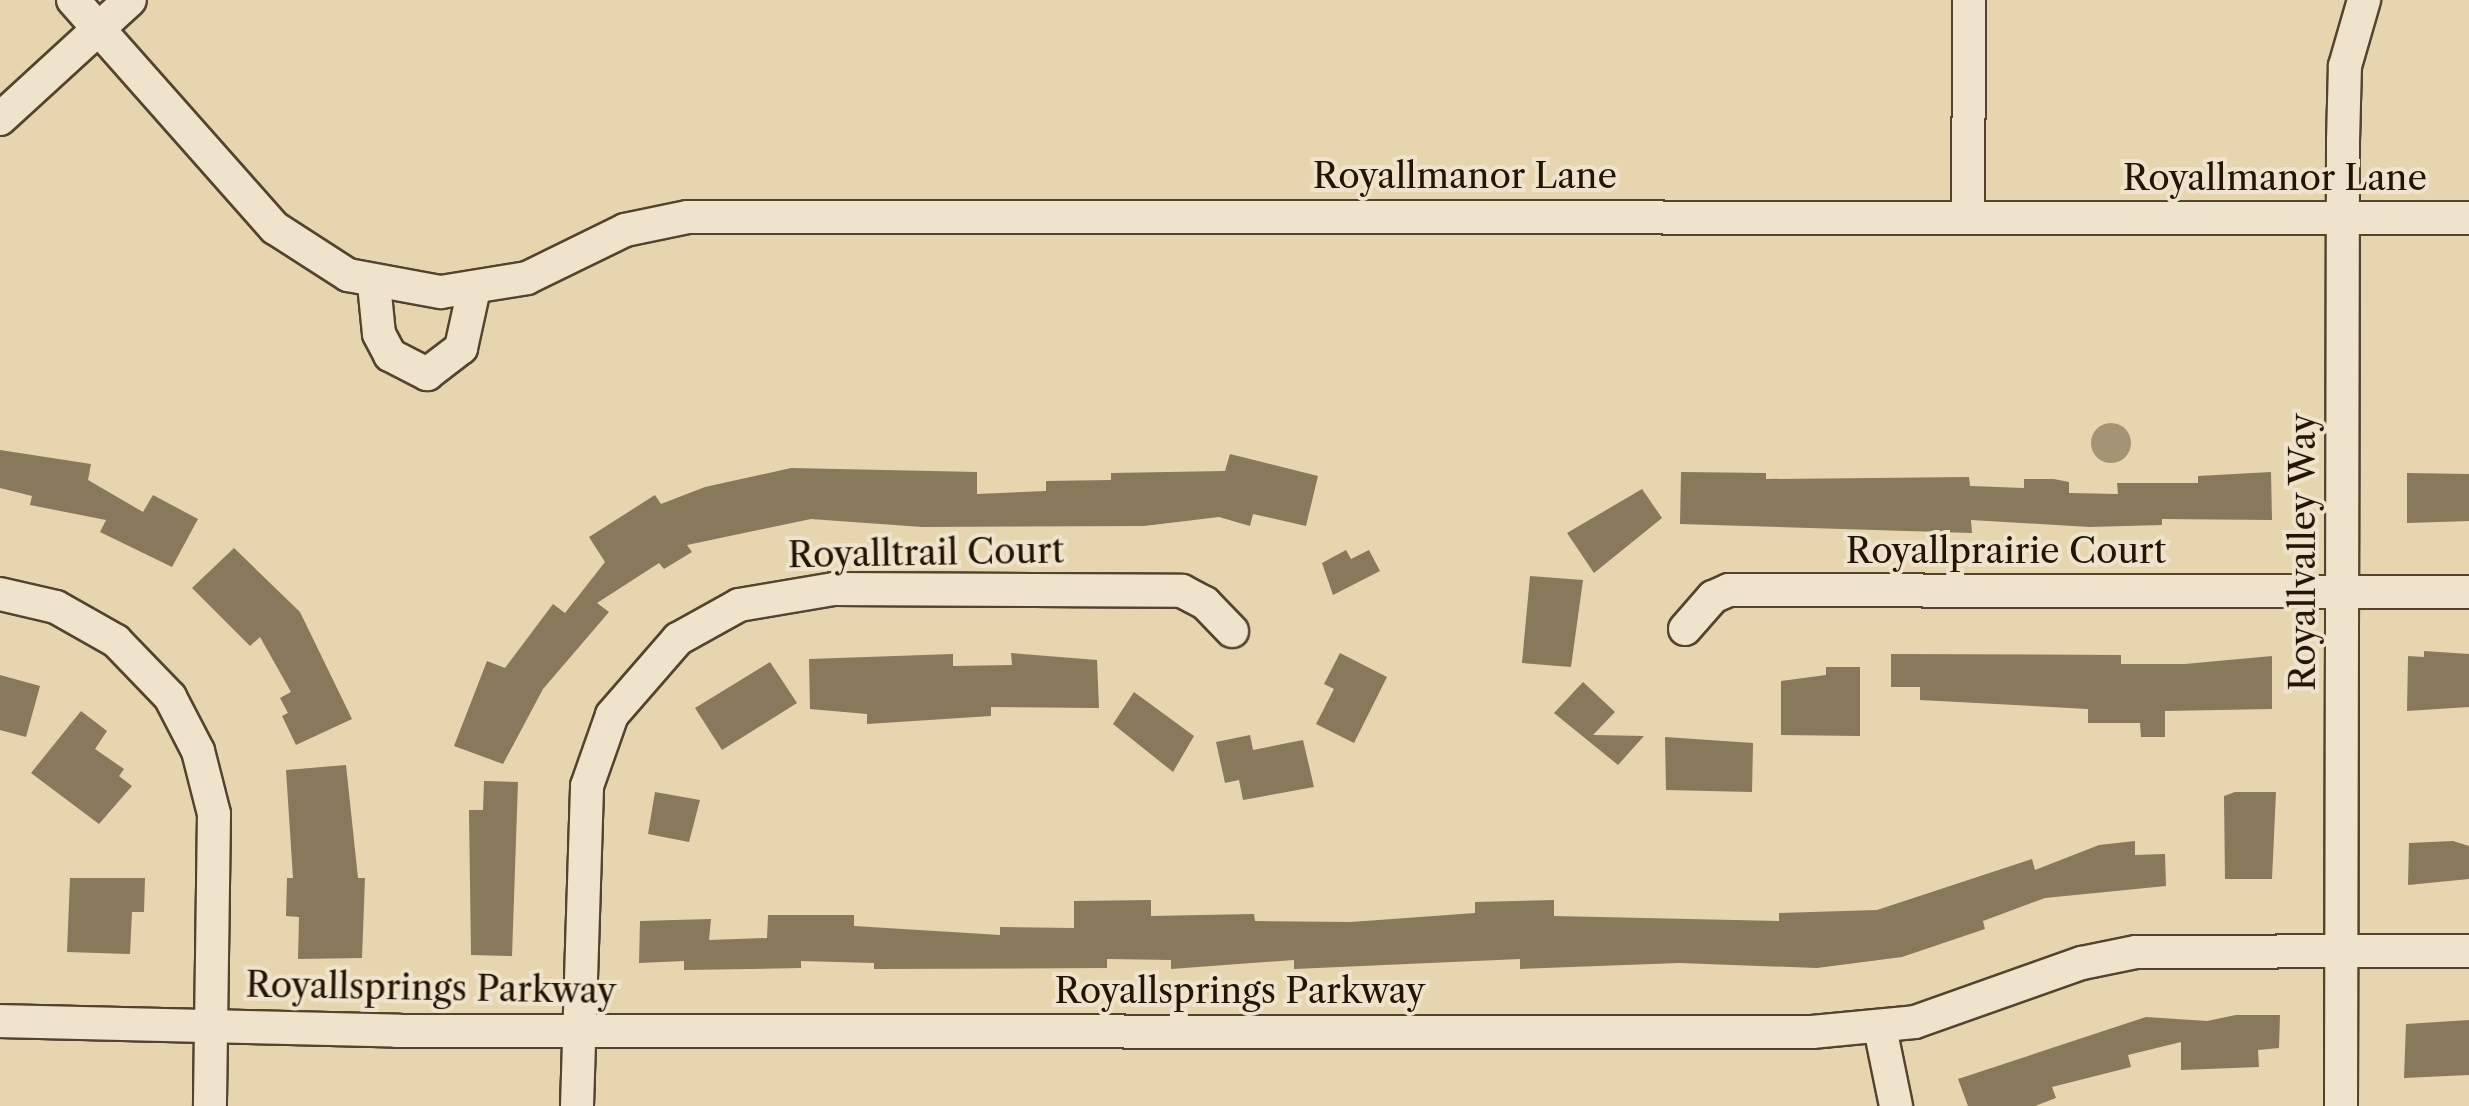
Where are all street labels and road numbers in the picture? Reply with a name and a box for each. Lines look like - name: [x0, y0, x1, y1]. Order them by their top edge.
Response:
- street label: Royallmanor Lane: [1313, 155, 1617, 197]
- street label: Royallmanor Lane: [2123, 157, 2427, 199]
- street label: Royallvalley Way: [2282, 412, 2324, 692]
- street label: Royalltrail Court: [787, 530, 1065, 576]
- street label: Royallprairie Court: [1846, 530, 2166, 572]
- street label: Royallsprings Parkway: [245, 964, 617, 1012]
- street label: Royallsprings Parkway: [1055, 970, 1425, 1012]

